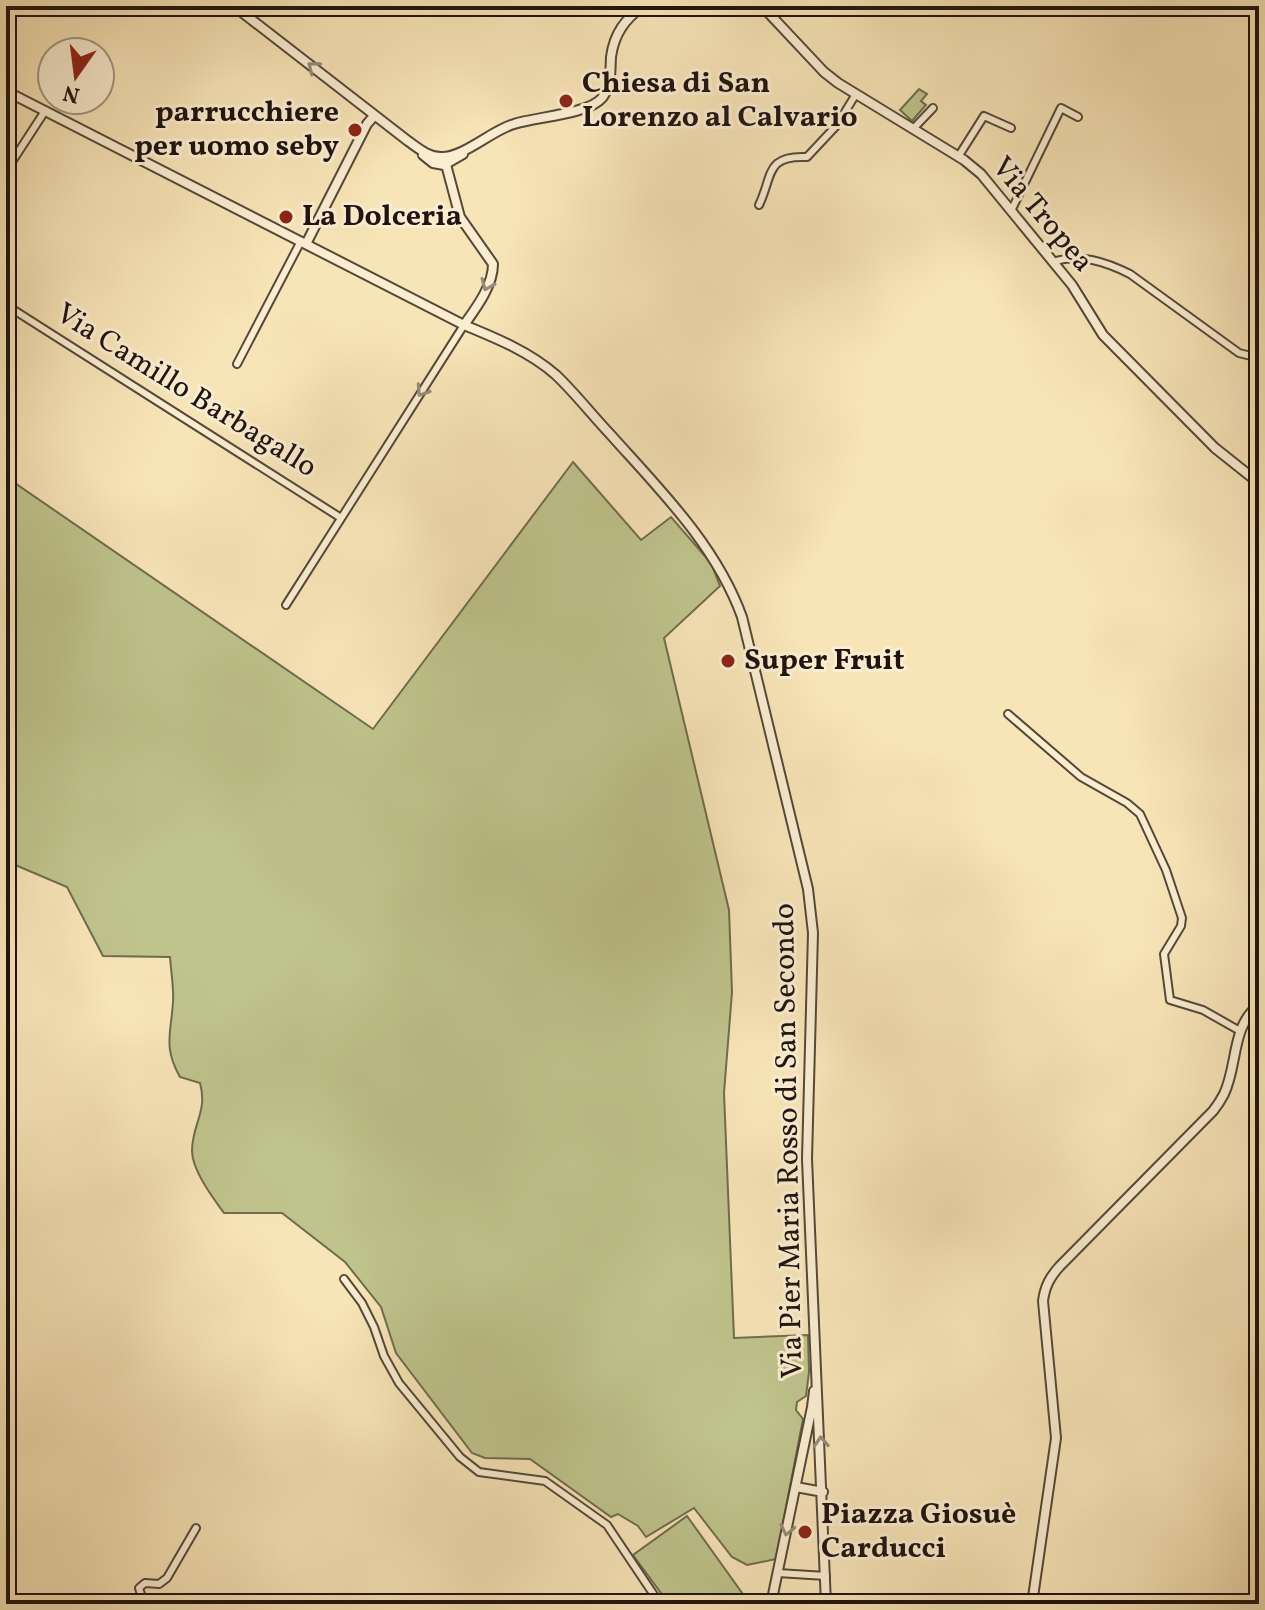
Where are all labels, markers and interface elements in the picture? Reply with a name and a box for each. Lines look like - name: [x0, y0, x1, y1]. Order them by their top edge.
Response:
- north arrow: [36, 36, 116, 116]
- one-way arrow: [307, 63, 322, 77]
- place label: Chiesa di San Lorenzo al Calvario: [582, 63, 858, 139]
- text: N: [60, 76, 83, 110]
- place label: parrucchiere per uomo seby: [134, 92, 339, 168]
- marker: Chiesa di San Lorenzo al Calvario: [557, 92, 575, 110]
- marker: parrucchiere per uomo seby: [346, 121, 364, 139]
- street label: Via Tropea: [981, 148, 1103, 282]
- place label: La Dolceria: [302, 196, 462, 238]
- marker: La Dolceria: [277, 208, 295, 226]
- one-way arrow: [480, 277, 497, 291]
- street label: Via Camillo Barbagallo: [47, 293, 325, 489]
- one-way arrow: [417, 382, 432, 397]
- place label: Super Fruit: [744, 640, 904, 682]
- marker: Super Fruit: [719, 652, 737, 670]
- street label: Via Pier Maria Rosso di San Secondo: [764, 903, 814, 1379]
- one-way arrow: [813, 1435, 830, 1448]
- place label: Piazza Giosuè Carducci: [821, 1494, 1016, 1570]
- one-way arrow: [779, 1522, 796, 1536]
- marker: Piazza Giosuè Carducci: [796, 1523, 814, 1541]

